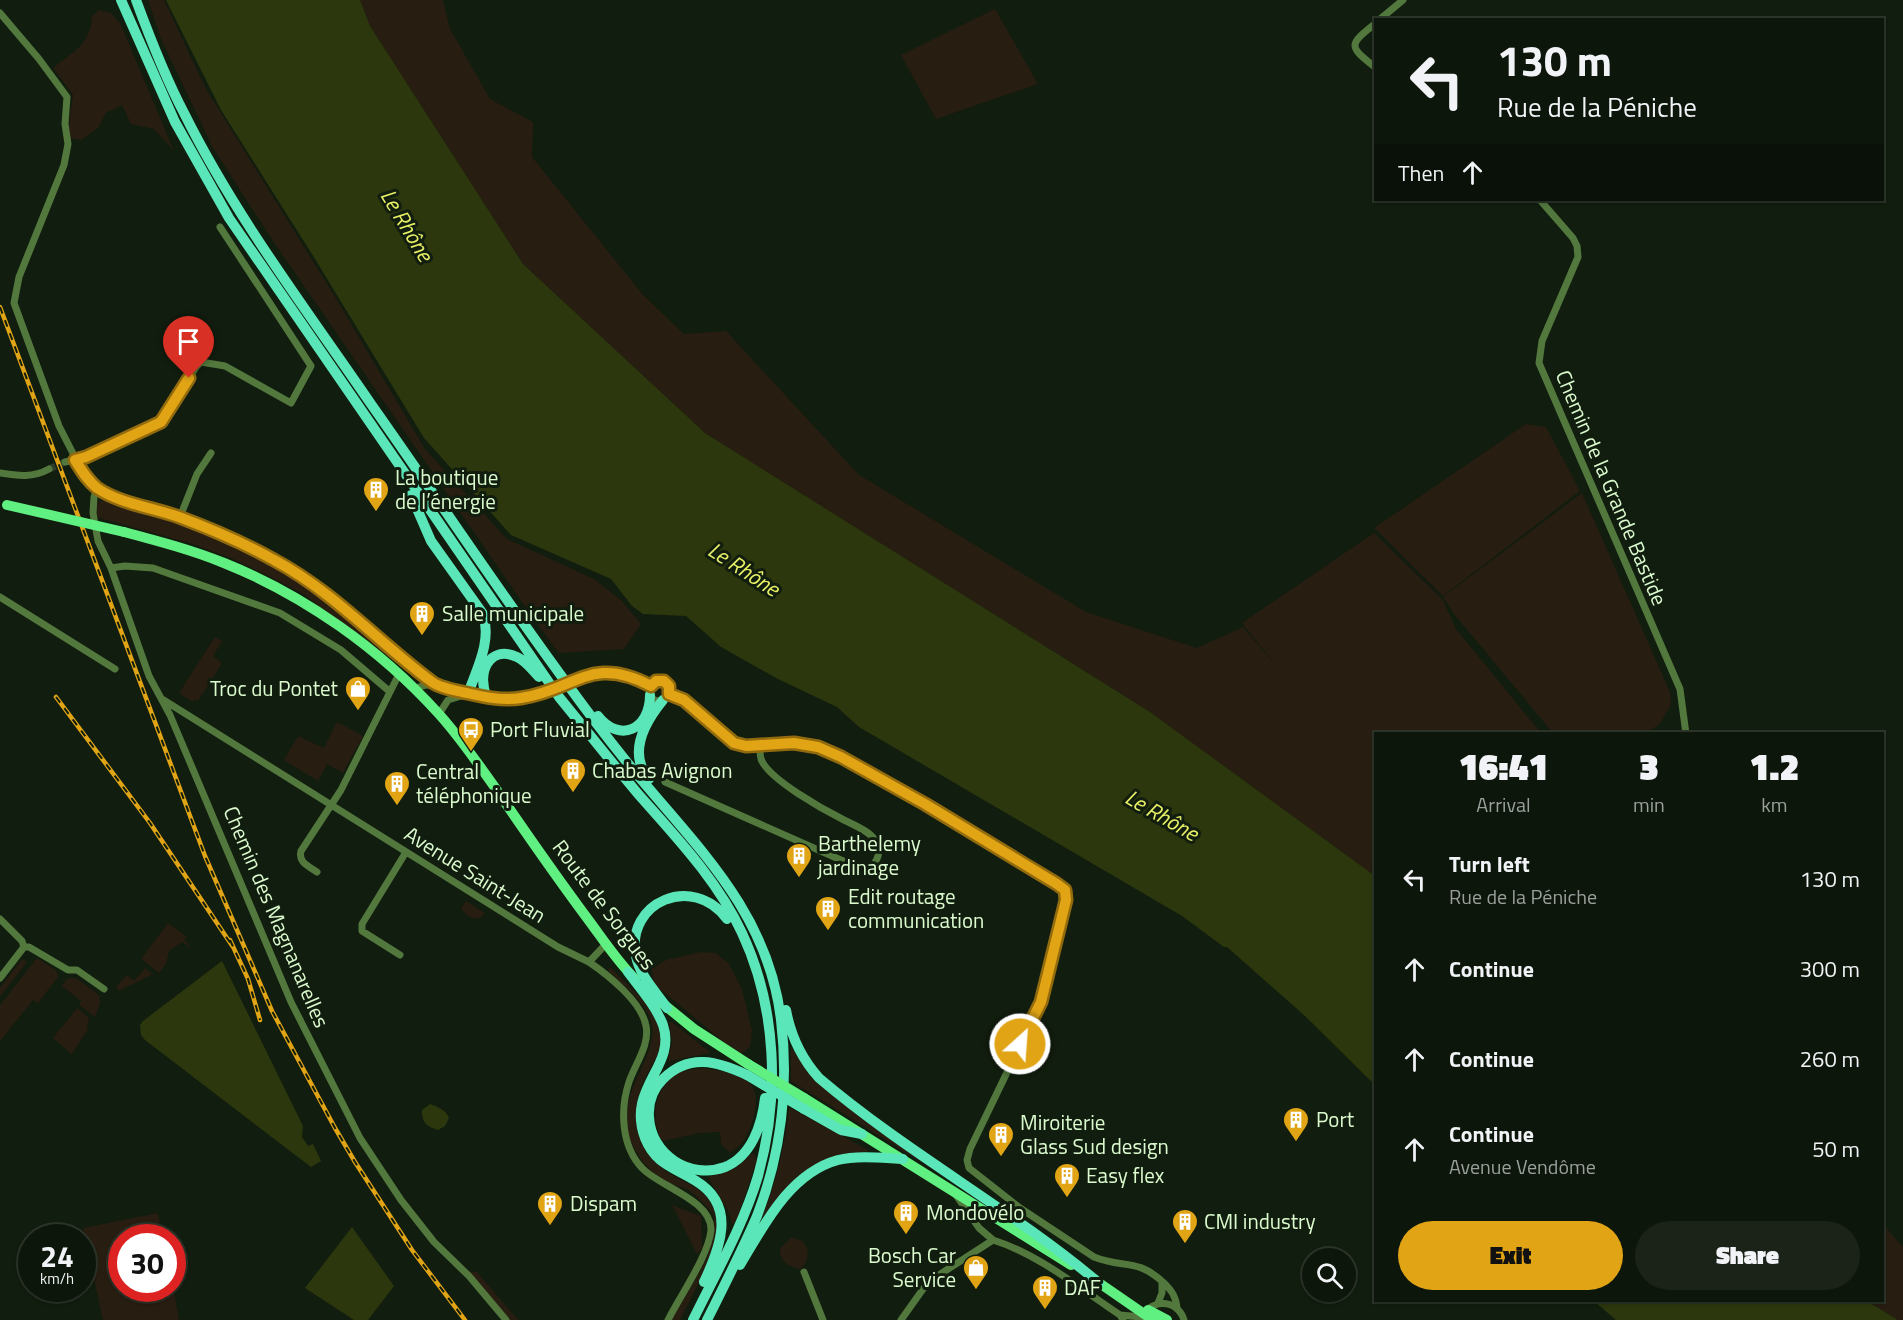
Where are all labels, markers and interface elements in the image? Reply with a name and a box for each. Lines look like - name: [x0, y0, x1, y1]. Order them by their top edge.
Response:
- text: 130 m: [1497, 28, 1612, 92]
- icon: left: [1398, 42, 1476, 120]
- text: Rue de la Péniche: [1497, 86, 1697, 127]
- text: Then: [1398, 156, 1444, 190]
- icon: ahead: [1456, 156, 1489, 189]
- water label: Le Rhône: [372, 182, 443, 269]
- pin: [163, 316, 214, 378]
- icon: arrive: [172, 325, 205, 358]
- street label: Chemin de la Grande Bastide: [1548, 365, 1676, 610]
- place label: La boutique de l’énergie: [395, 461, 498, 517]
- building icon: La boutique de l’énergie: [361, 475, 391, 513]
- water label: Le Rhône: [701, 533, 788, 606]
- place label: Salle municipale: [442, 597, 584, 629]
- building icon: Salle municipale: [407, 599, 437, 637]
- place label: Troc du Pontet: [210, 672, 339, 704]
- shop icon: Troc du Pontet: [343, 674, 373, 712]
- place label: Port Fluvial: [490, 713, 590, 745]
- bus stop icon: Port Fluvial: [456, 715, 486, 753]
- text: 16:41: [1459, 739, 1548, 794]
- text: 3: [1639, 739, 1659, 794]
- text: 1.2: [1750, 739, 1799, 794]
- place label: Chabas Avignon: [592, 754, 732, 786]
- place label: Central téléphonique: [416, 755, 532, 811]
- building icon: Chabas Avignon: [558, 756, 588, 794]
- building icon: Central téléphonique: [382, 769, 412, 807]
- water label: Le Rhône: [1119, 780, 1207, 851]
- text: Arrival: [1476, 789, 1531, 820]
- text: min: [1633, 789, 1665, 820]
- text: km: [1761, 789, 1788, 820]
- street label: Chemin des Magnanarelles: [216, 801, 338, 1032]
- street label: Avenue Saint-Jean: [398, 818, 553, 931]
- place label: Barthelemy jardinage: [816, 827, 921, 883]
- street label: Route de Sorgues: [545, 833, 664, 976]
- building icon: Barthelemy jardinage: [784, 841, 814, 879]
- text: Turn left: [1449, 847, 1530, 881]
- text: 130 m: [1800, 862, 1860, 896]
- icon: left: [1398, 863, 1431, 896]
- place label: Edit routage communication: [848, 880, 984, 936]
- text: Rue de la Péniche: [1449, 881, 1597, 912]
- building icon: Edit routage communication: [813, 894, 843, 932]
- text: Continue: [1449, 952, 1534, 986]
- text: 300 m: [1800, 952, 1860, 986]
- icon: ahead: [1398, 953, 1431, 986]
- position arrow: [988, 1012, 1052, 1076]
- text: Continue: [1449, 1042, 1534, 1076]
- text: 260 m: [1800, 1042, 1860, 1076]
- icon: ahead: [1398, 1043, 1431, 1076]
- place label: Port: [1316, 1103, 1355, 1135]
- building icon: Port: [1281, 1105, 1311, 1143]
- place label: Miroiterie Glass Sud design: [1020, 1106, 1169, 1162]
- text: Continue: [1449, 1117, 1534, 1151]
- building icon: Miroiterie Glass Sud design: [986, 1120, 1016, 1158]
- text: 50 m: [1812, 1132, 1860, 1166]
- icon: ahead: [1398, 1133, 1431, 1166]
- text: Avenue Vendôme: [1449, 1151, 1596, 1182]
- place label: Easy flex: [1086, 1159, 1165, 1191]
- building icon: Easy flex: [1052, 1161, 1082, 1199]
- place label: Dispam: [570, 1187, 637, 1219]
- building icon: Dispam: [535, 1189, 565, 1227]
- place label: Mondovélo: [926, 1196, 1024, 1228]
- building icon: Mondovélo: [891, 1198, 921, 1236]
- place label: CMI industry: [1204, 1205, 1316, 1237]
- building icon: CMI industry: [1170, 1207, 1200, 1245]
- button: Exit: [1398, 1221, 1623, 1290]
- button: Share: [1635, 1221, 1860, 1290]
- speed limit sign: 30: [108, 1224, 186, 1302]
- text: 24: [40, 1233, 74, 1279]
- place label: Bosch Car Service: [868, 1239, 956, 1295]
- map controls: [1302, 1248, 1356, 1302]
- button: search: [1302, 1248, 1356, 1302]
- shop icon: Bosch Car Service: [961, 1253, 991, 1291]
- text: km/h: [40, 1267, 74, 1290]
- place label: DAF: [1064, 1271, 1101, 1303]
- building icon: DAF: [1030, 1273, 1060, 1311]

